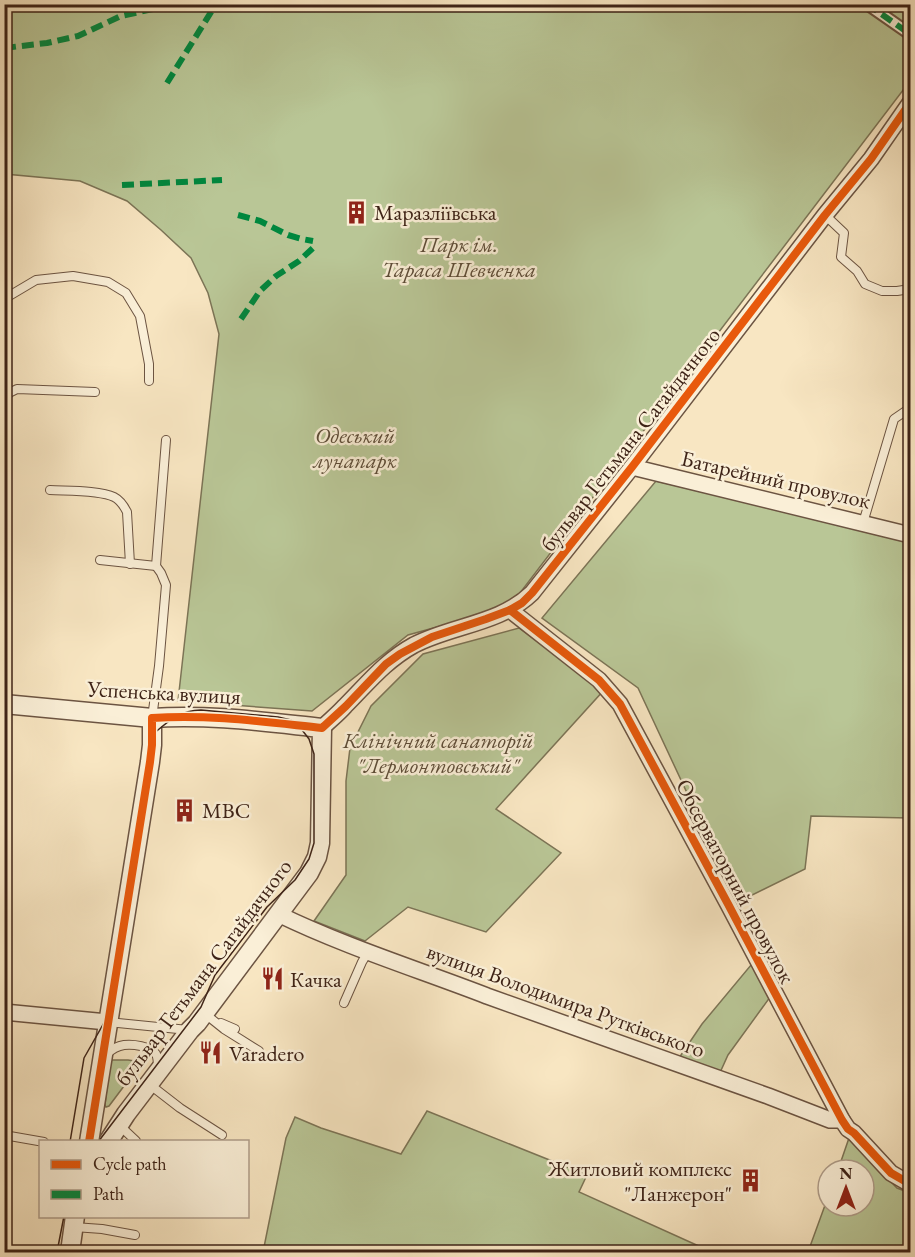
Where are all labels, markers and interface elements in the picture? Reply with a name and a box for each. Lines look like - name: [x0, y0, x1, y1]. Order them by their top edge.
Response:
- place label: Маразліївська: [374, 198, 497, 227]
- building icon: Маразліївська: [343, 199, 369, 225]
- park label: Парк ім. Тараса Шевченка: [382, 230, 536, 284]
- street label: бульвар Гетьмана Сагайдачного: [534, 321, 727, 557]
- park label: Одеський лунапарк: [312, 421, 397, 475]
- street label: Батарейний провулок: [678, 444, 874, 516]
- street label: Успенська вулиця: [86, 674, 242, 711]
- park label: Клінічний санаторій "Лермонтовський": [342, 726, 533, 780]
- street label: Обсерваторний провулок: [669, 774, 802, 989]
- place label: МВС: [202, 796, 250, 825]
- building icon: МВС: [171, 797, 197, 823]
- street label: бульвар Гетьмана Сагайдачного: [109, 853, 298, 1092]
- street label: вулиця Володимира Рутківського: [423, 937, 709, 1064]
- place label: Качка: [290, 965, 342, 994]
- restaurant icon: Качка: [259, 966, 285, 992]
- place label: Varadero: [229, 1039, 305, 1068]
- restaurant icon: Varadero: [198, 1040, 224, 1066]
- legend: [39, 1140, 249, 1218]
- text: Cycle path: [93, 1152, 167, 1175]
- place label: Житловий комплекс "Ланжерон": [547, 1154, 732, 1208]
- north arrow: [816, 1158, 876, 1218]
- text: N: [840, 1163, 853, 1184]
- building icon: Житловий комплекс "Ланжерон": [737, 1168, 763, 1194]
- text: Path: [93, 1182, 124, 1205]

